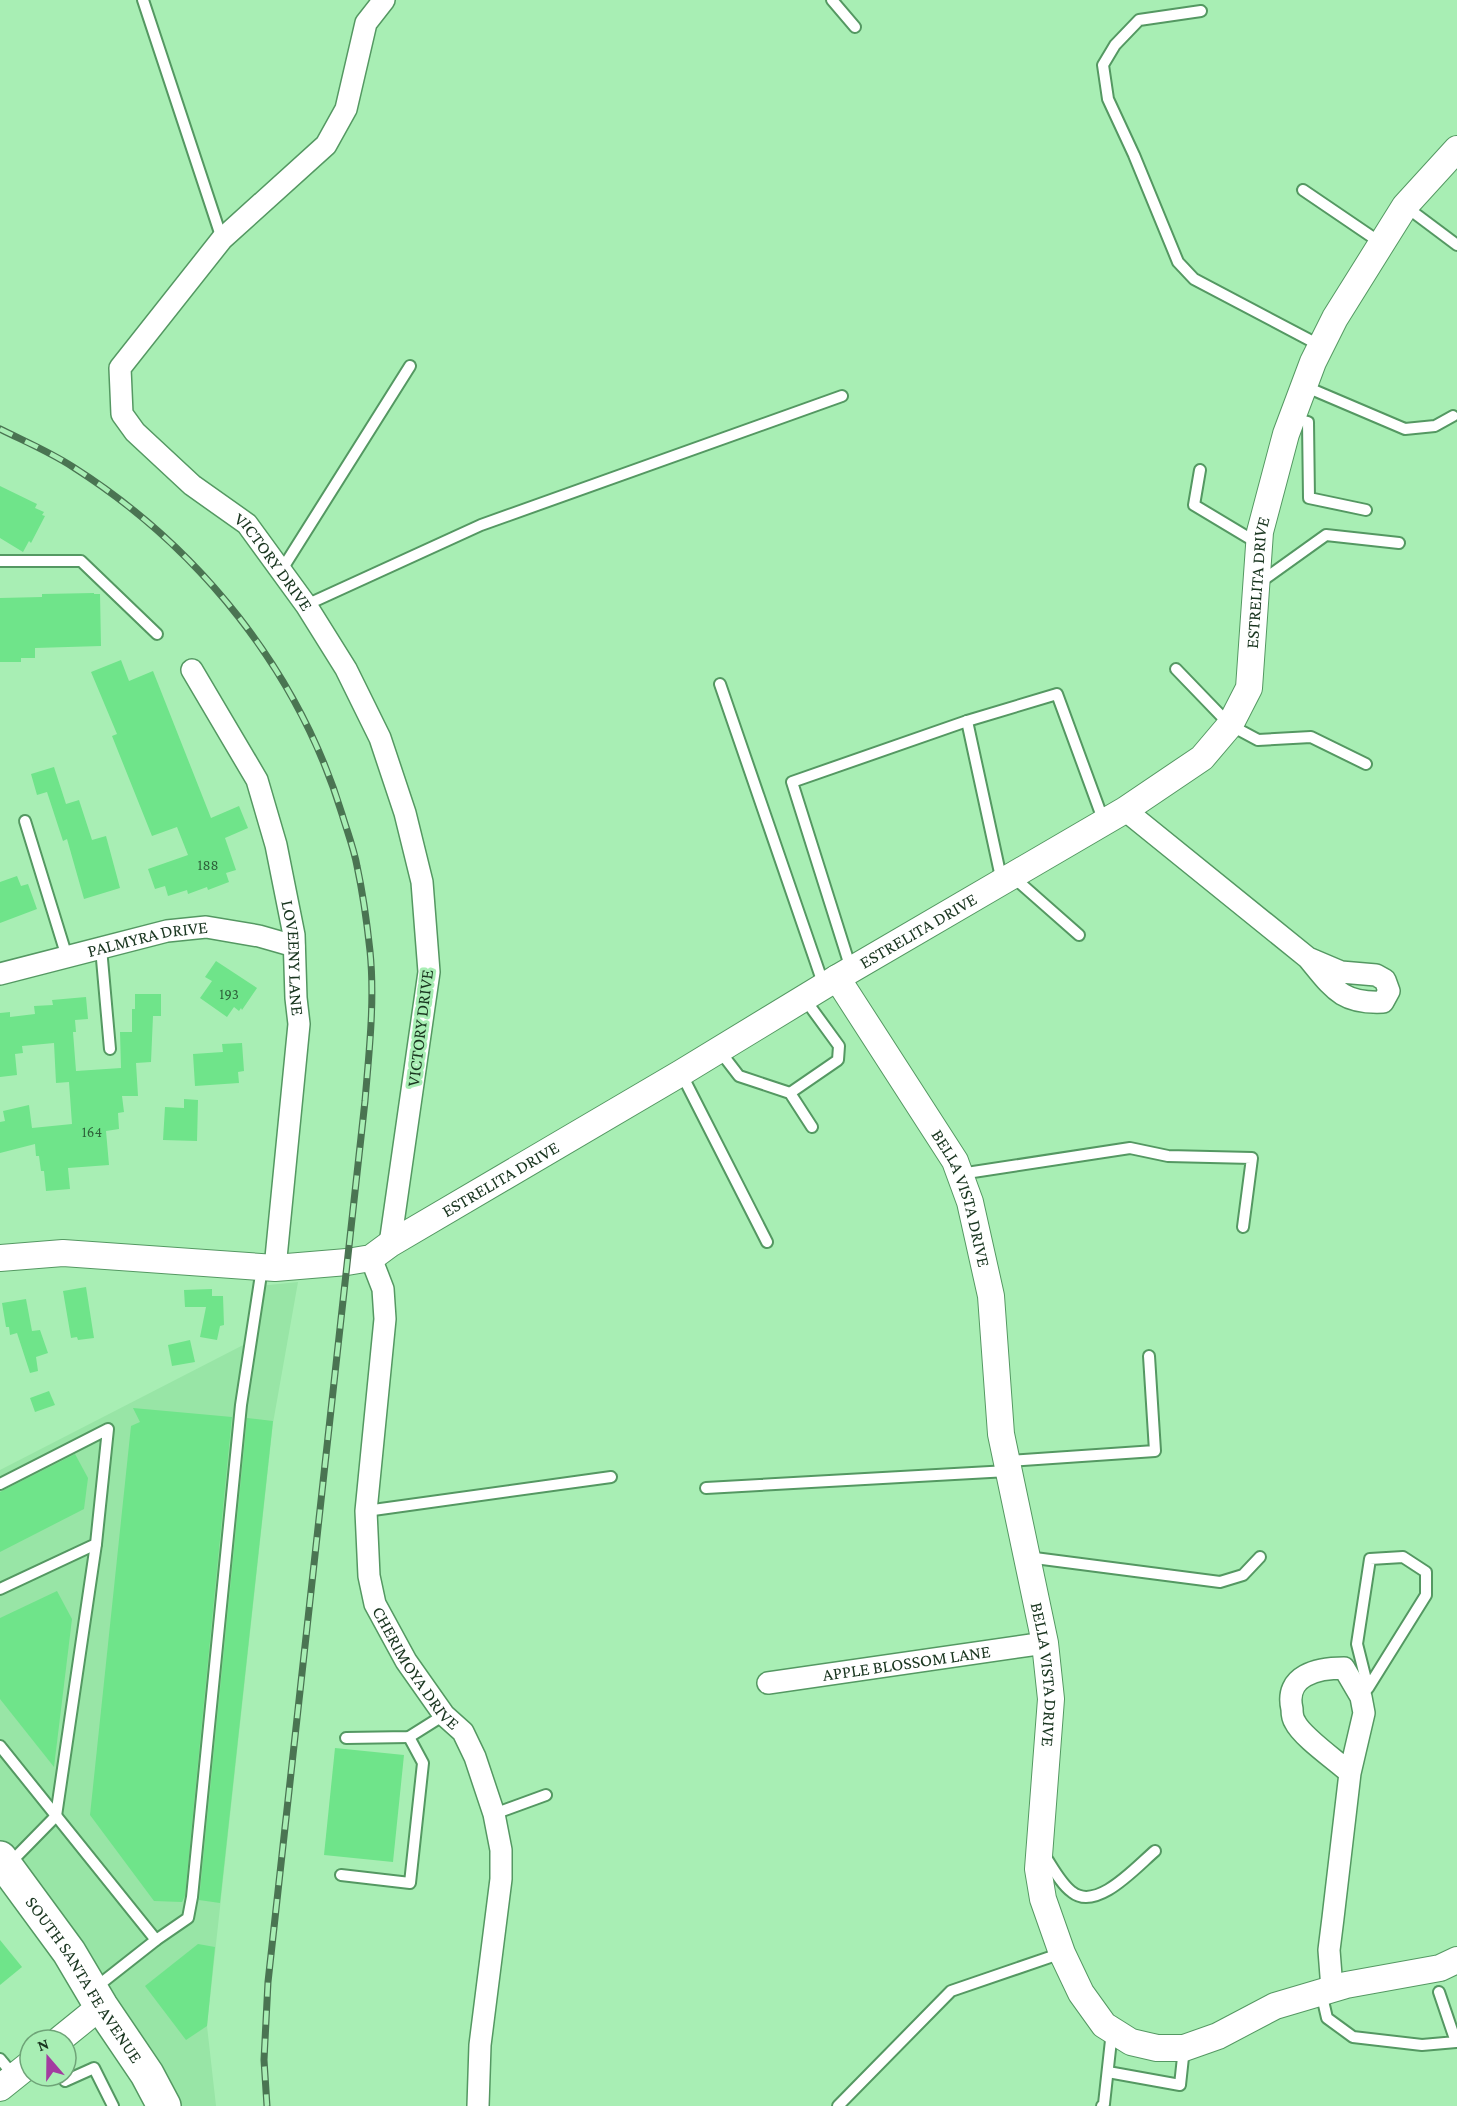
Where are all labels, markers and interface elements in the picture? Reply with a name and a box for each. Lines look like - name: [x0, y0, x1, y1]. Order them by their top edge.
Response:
- street label: VICTORY DRIVE: [231, 508, 317, 615]
- street label: ESTRELITA DRIVE: [1242, 514, 1274, 649]
- house number: 188: [197, 857, 219, 873]
- street label: ESTRELITA DRIVE: [856, 889, 981, 973]
- street label: LOVEENY LANE: [277, 898, 308, 1017]
- street label: PALMYRA DRIVE: [85, 917, 209, 961]
- street label: VICTORY DRIVE: [403, 968, 437, 1088]
- house number: 193: [219, 986, 239, 1002]
- house number: 164: [82, 1124, 102, 1140]
- street label: BELLA VISTA DRIVE: [927, 1126, 994, 1269]
- street label: ESTRELITA DRIVE: [438, 1137, 563, 1221]
- street label: BELLA VISTA DRIVE: [1027, 1600, 1061, 1748]
- street label: CHERIMOYA DRIVE: [368, 1603, 464, 1734]
- street label: APPLE BLOSSOM LANE: [821, 1641, 992, 1685]
- street label: SOUTH SANTA FE AVENUE: [21, 1893, 149, 2067]
- north arrow: [18, 2028, 78, 2088]

